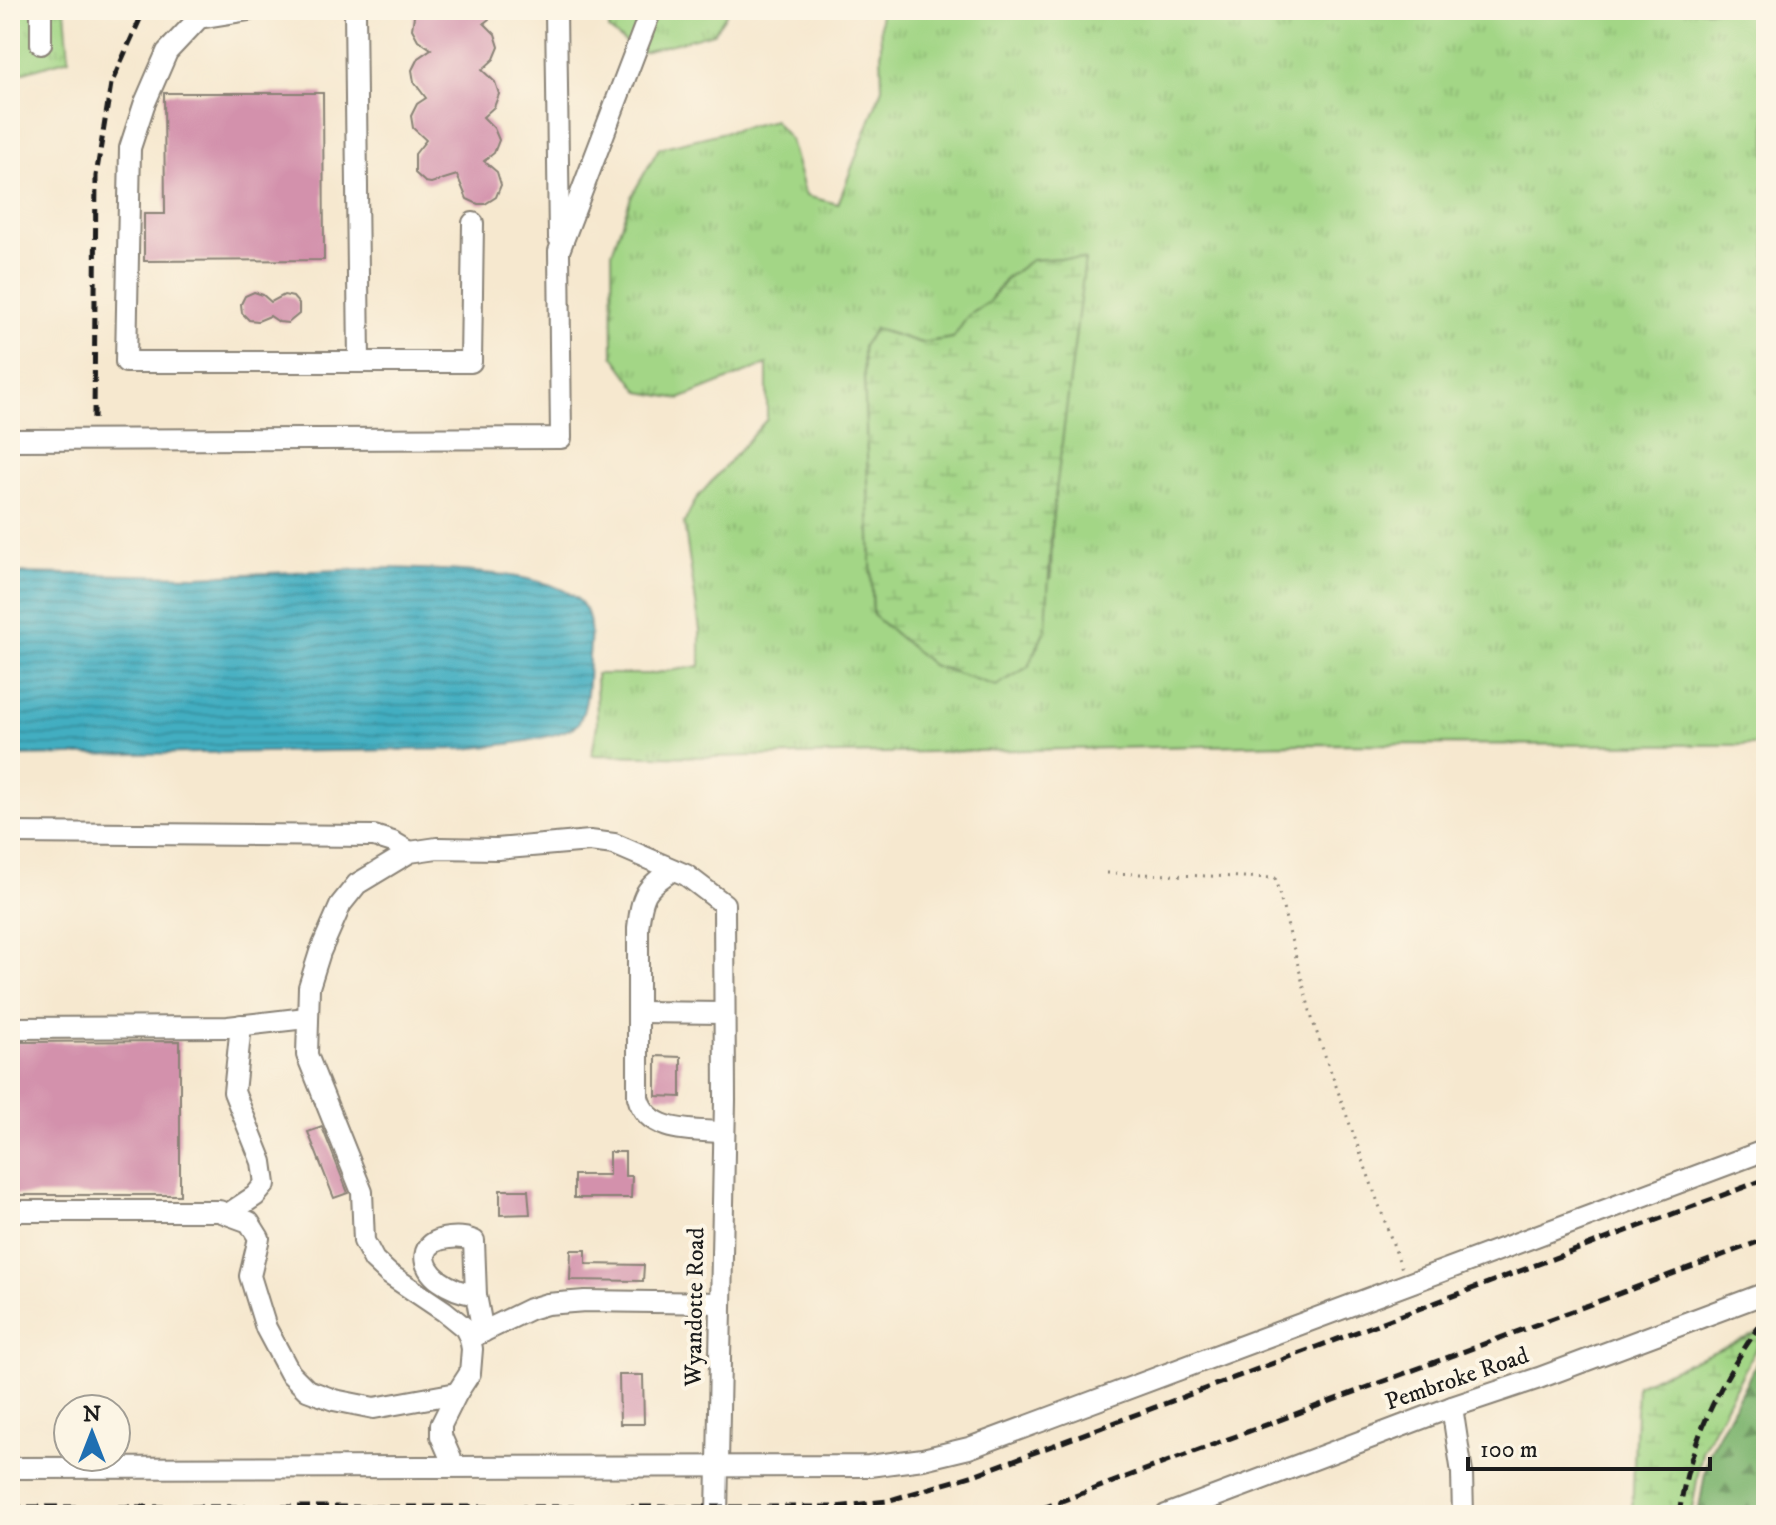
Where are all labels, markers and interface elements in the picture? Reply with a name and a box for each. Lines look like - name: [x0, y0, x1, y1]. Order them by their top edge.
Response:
- street label: Wyandotte Road: [679, 1227, 711, 1388]
- street label: Pembroke Road: [1381, 1340, 1533, 1418]
- north arrow: [52, 1393, 132, 1473]
- text: N: [83, 1401, 101, 1428]
- scale bar: [1468, 1421, 1710, 1471]
- text: 100 m: [1480, 1435, 1538, 1465]

